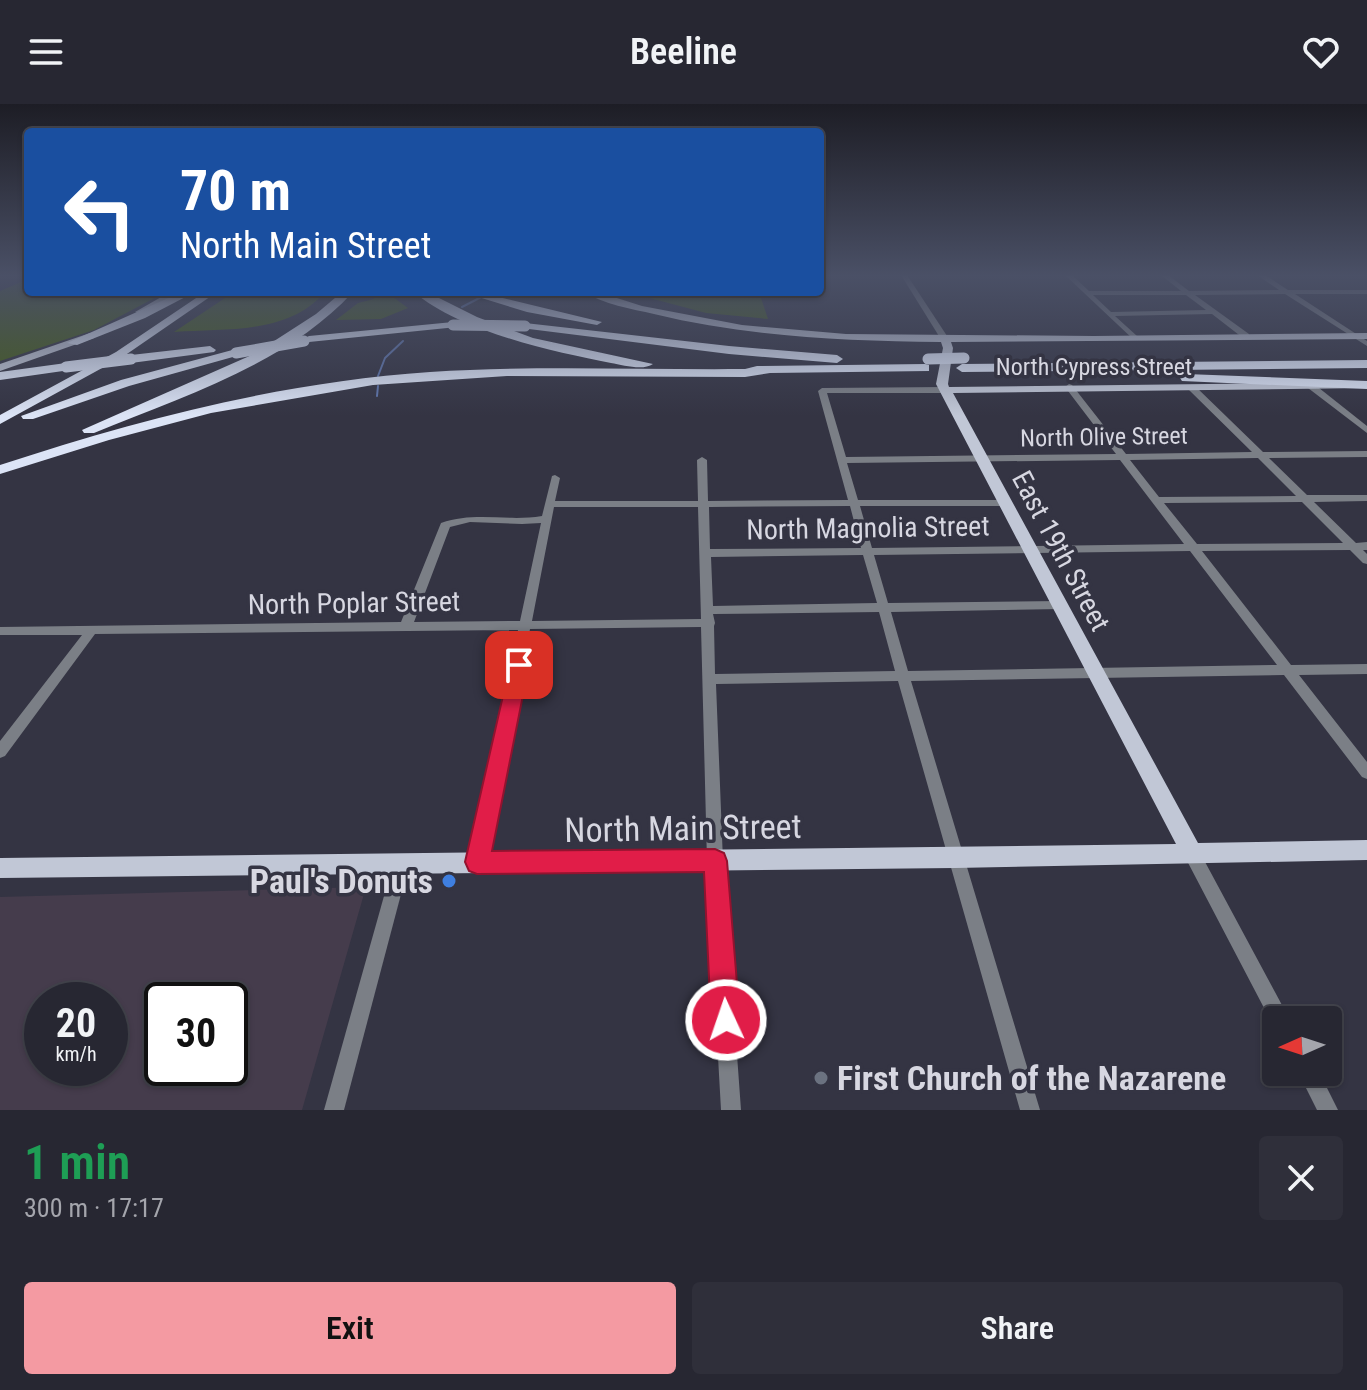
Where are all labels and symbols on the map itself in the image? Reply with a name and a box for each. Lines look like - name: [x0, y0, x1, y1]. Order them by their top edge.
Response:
- street label: North Cypress Street: [996, 353, 1192, 381]
- street label: North Olive Street: [1020, 422, 1188, 452]
- street label: East 19th Street: [1005, 465, 1117, 637]
- street label: North Magnolia Street: [746, 509, 990, 547]
- street label: North Poplar Street: [247, 585, 461, 621]
- pin: [485, 631, 553, 699]
- street label: North Main Street: [564, 806, 802, 850]
- place label: Paul's Donuts: [250, 861, 433, 901]
- marker: Paul's Donuts: [440, 872, 458, 890]
- position arrow: [684, 978, 768, 1062]
- speed limit sign: 30: [144, 982, 248, 1086]
- north arrow: [1262, 1006, 1342, 1086]
- place label: First Church of the Nazarene: [837, 1058, 1226, 1098]
- marker: First Church of the Nazarene: [812, 1069, 830, 1087]

